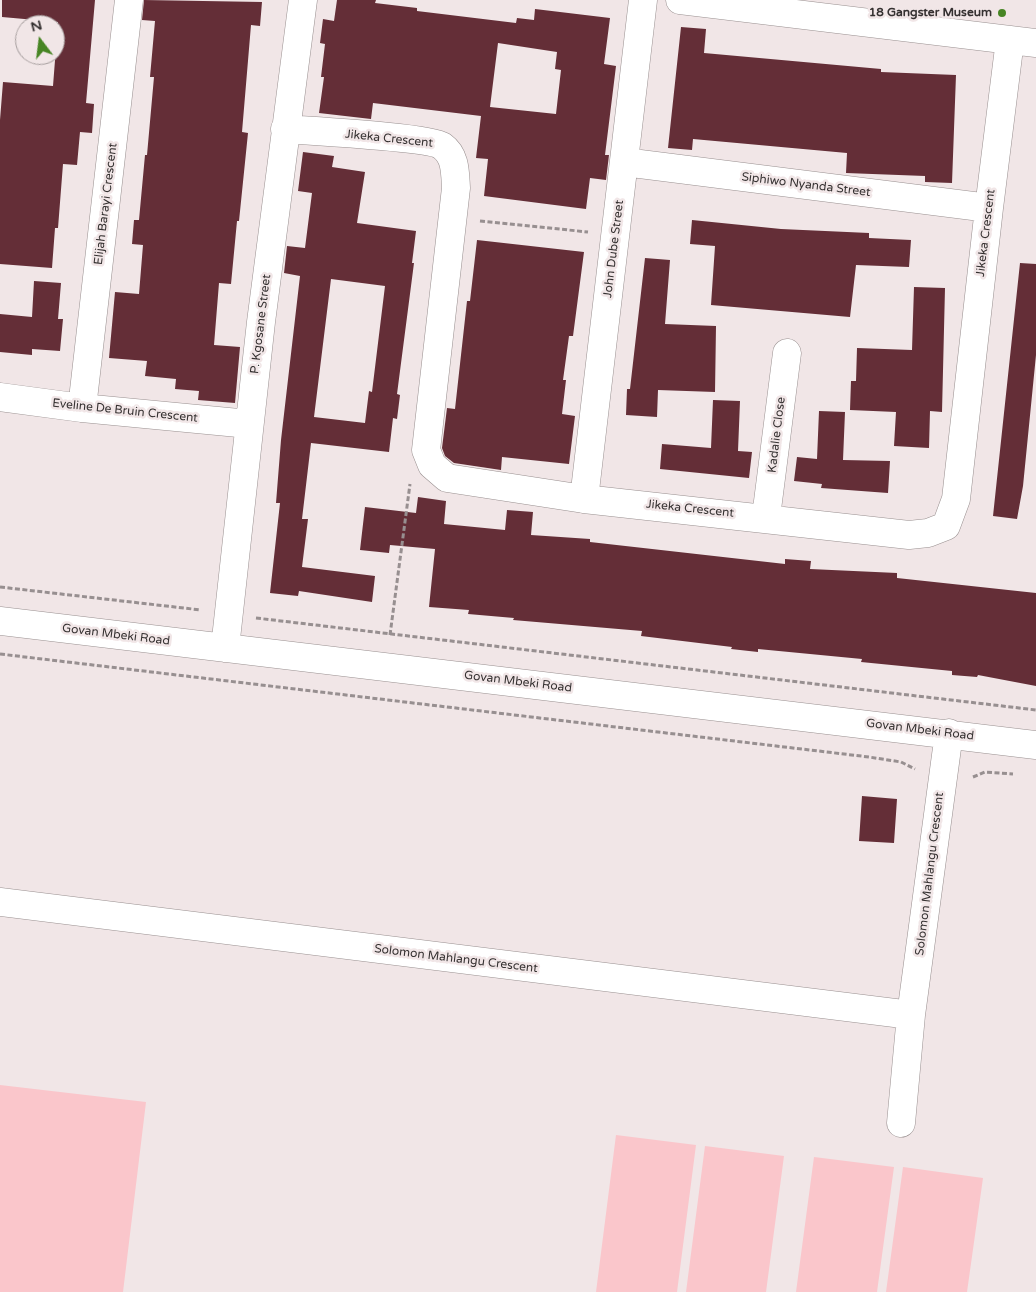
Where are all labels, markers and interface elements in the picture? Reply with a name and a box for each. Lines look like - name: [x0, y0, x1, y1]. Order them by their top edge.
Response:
- place label: 18 Gangster Museum: [869, 6, 992, 20]
- marker: 18 Gangster Museum: [996, 7, 1008, 19]
- north arrow: [15, 15, 65, 65]
- text: N: [29, 16, 44, 36]
- street label: Jikeka Crescent: [344, 127, 434, 151]
- street label: Elijah Barayi Crescent: [91, 142, 121, 266]
- street label: Siphiwo Nyanda Street: [741, 170, 871, 200]
- street label: Jikeka Crescent: [973, 188, 999, 278]
- street label: John Dube Street: [601, 199, 627, 299]
- street label: P. Kgosane Street: [248, 273, 274, 375]
- street label: Eveline De Bruin Crescent: [52, 396, 198, 426]
- street label: Kadalie Close: [765, 396, 789, 474]
- street label: Jikeka Crescent: [645, 497, 735, 521]
- street label: Govan Mbeki Road: [61, 621, 171, 649]
- street label: Govan Mbeki Road: [463, 668, 573, 696]
- street label: Govan Mbeki Road: [865, 716, 975, 744]
- street label: Solomon Mahlangu Crescent: [913, 791, 947, 957]
- street label: Solomon Mahlangu Crescent: [373, 942, 539, 976]

